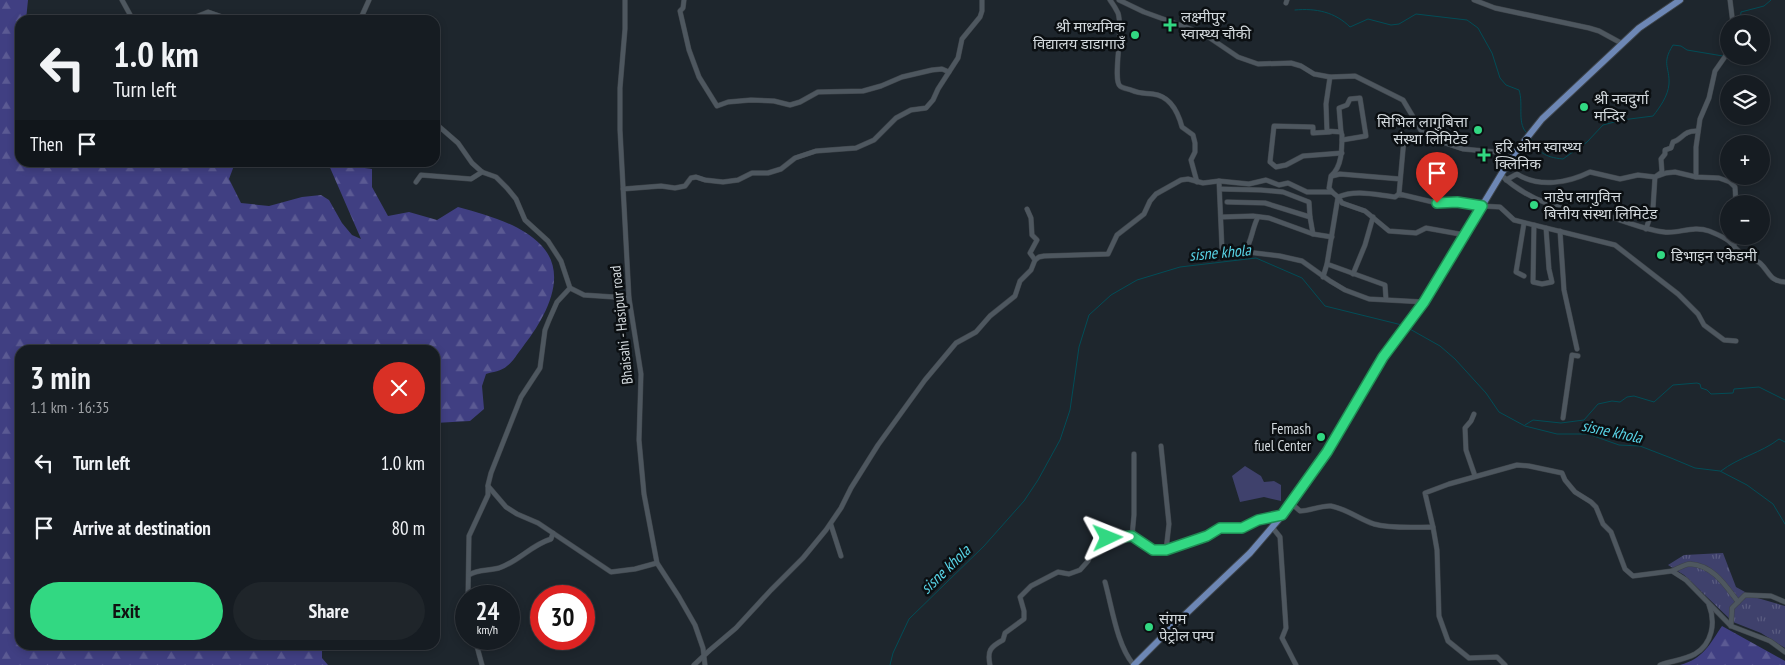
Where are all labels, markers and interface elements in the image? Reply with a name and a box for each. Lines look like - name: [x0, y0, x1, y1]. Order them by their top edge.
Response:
- place label: लक्ष्मीपुर स्वास्थ्य चौकी: [1181, 7, 1252, 43]
- map controls: [1720, 15, 1770, 245]
- button: search: [1720, 15, 1770, 65]
- place label: श्री माध्यमिक विद्यालय डाडागाउँ: [1033, 17, 1126, 53]
- marker: लक्ष्मीपुर स्वास्थ्य चौकी: [1163, 18, 1177, 32]
- marker: श्री माध्यमिक विद्यालय डाडागाउँ: [1129, 29, 1141, 41]
- text: 1.0 km: [113, 31, 199, 77]
- icon: left: [30, 35, 95, 100]
- text: Turn left: [113, 75, 177, 103]
- button: layers: [1720, 75, 1770, 125]
- place label: श्री नवदुर्गा मन्दिर: [1594, 89, 1650, 125]
- marker: श्री नवदुर्गा मन्दिर: [1578, 101, 1590, 113]
- place label: सिभिल लागुबित्ता संस्था लिमिटेड: [1377, 112, 1469, 148]
- marker: सिभिल लागुबित्ता संस्था लिमिटेड: [1472, 124, 1484, 136]
- icon: arrive: [73, 130, 101, 158]
- text: Then: [30, 132, 63, 156]
- button: +: [1720, 135, 1770, 185]
- place label: हरि ओम स्वास्थ्य क्लिनिक: [1495, 137, 1582, 173]
- marker: हरि ओम स्वास्थ्य क्लिनिक: [1477, 148, 1491, 162]
- pin: [1416, 152, 1458, 203]
- icon: arrive: [1423, 159, 1451, 187]
- place label: नाडेप लागुवित्त बित्तीय संस्था लिमिटेड: [1544, 187, 1658, 223]
- button: −: [1720, 195, 1770, 245]
- marker: नाडेप लागुवित्त बित्तीय संस्था लिमिटेड: [1528, 199, 1540, 211]
- water label: sisne khola: [1188, 239, 1253, 265]
- place label: डिभाइन एकेडमी: [1671, 246, 1758, 265]
- marker: डिभाइन एकेडमी: [1655, 249, 1667, 261]
- street label: Bhaisahi - Hasipur road: [605, 265, 637, 385]
- text: 3 min: [30, 358, 91, 397]
- button: close: [373, 362, 425, 414]
- text: 1.1 km · 16:35: [30, 397, 110, 417]
- water label: sisne khola: [1580, 415, 1646, 448]
- place label: Femash fuel Center: [1254, 419, 1312, 455]
- marker: Femash fuel Center: [1315, 431, 1327, 443]
- icon: left: [30, 449, 58, 477]
- text: Turn left: [73, 451, 130, 475]
- text: 1.0 km: [381, 451, 425, 475]
- position arrow: [1081, 511, 1133, 563]
- icon: arrive: [30, 514, 58, 542]
- text: Arrive at destination: [73, 516, 211, 540]
- text: 80 m: [392, 516, 425, 540]
- water label: sisne khola: [916, 539, 975, 598]
- button: Exit: [30, 582, 223, 640]
- button: Share: [233, 582, 425, 640]
- speed limit sign: 30: [530, 585, 595, 650]
- text: 24: [476, 595, 499, 627]
- place label: संगम पेट्रोल पम्प: [1159, 609, 1215, 645]
- marker: संगम पेट्रोल पम्प: [1143, 621, 1155, 633]
- text: km/h: [477, 622, 498, 637]

